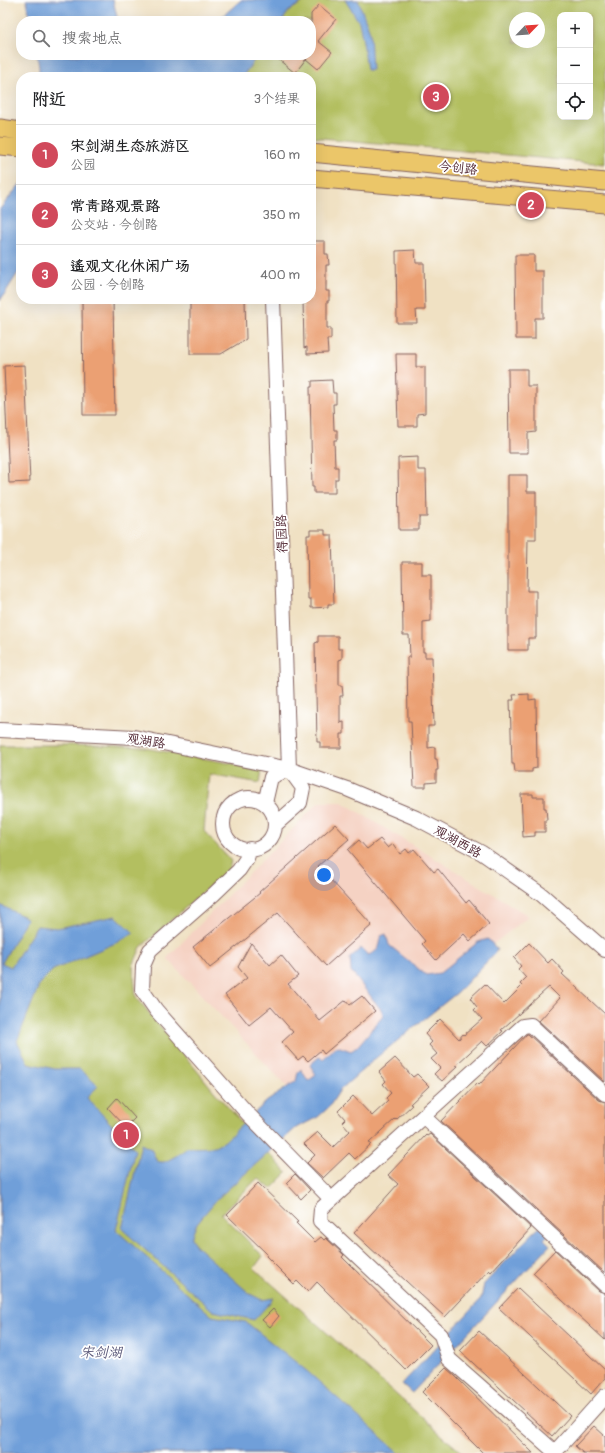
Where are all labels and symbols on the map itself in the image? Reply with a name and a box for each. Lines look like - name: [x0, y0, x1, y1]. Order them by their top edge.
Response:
- north arrow: [509, 12, 545, 48]
- pin: 3: [423, 82, 449, 112]
- street label: 今创路: [438, 158, 478, 178]
- pin: 2: [518, 190, 544, 220]
- street label: 得园路: [273, 514, 291, 554]
- street label: 观湖路: [125, 730, 166, 752]
- street label: 观湖西路: [431, 822, 484, 861]
- your location: [314, 865, 334, 885]
- pin: 1: [113, 1120, 139, 1150]
- water label: 宋剑湖: [80, 1344, 124, 1361]

